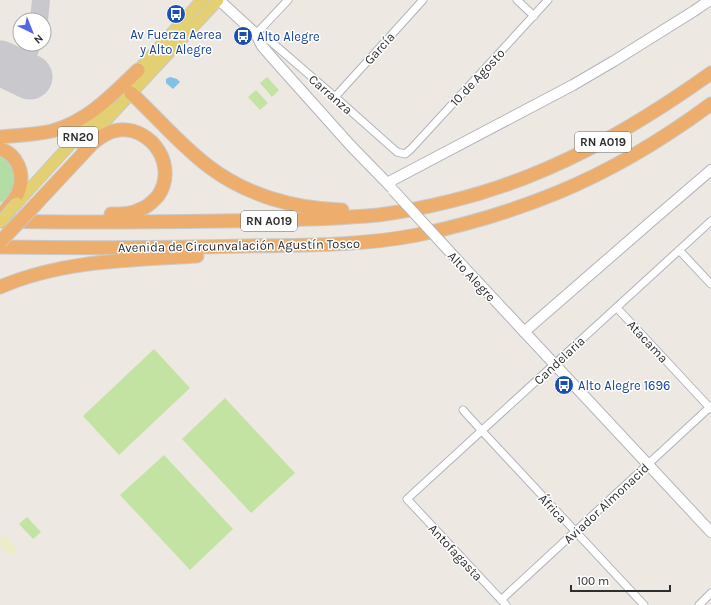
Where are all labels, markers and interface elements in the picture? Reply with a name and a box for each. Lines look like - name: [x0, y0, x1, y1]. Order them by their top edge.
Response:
- bus stop icon: Av Fuerza Aerea y Alto Alegre: [165, 3, 187, 25]
- north arrow: [12, 12, 52, 52]
- bus stop icon: Alto Alegre: [232, 25, 254, 47]
- place label: Av Fuerza Aerea y Alto Alegre: [130, 27, 222, 57]
- place label: Alto Alegre: [257, 29, 320, 44]
- street label: García: [361, 29, 398, 67]
- text: N: [31, 32, 46, 46]
- street label: 10 de Agosto: [447, 45, 508, 109]
- street label: Carranza: [306, 71, 356, 117]
- road number: RN20: [58, 127, 98, 147]
- road number: RN A019: [575, 132, 631, 152]
- road number: RN A019: [241, 211, 297, 231]
- street label: Avenida de Circunvalación Agustín Tosco: [118, 236, 360, 255]
- street label: Alto Alegre: [445, 248, 499, 305]
- street label: Atacama: [624, 317, 671, 366]
- street label: Candelaria: [531, 333, 588, 388]
- bus stop icon: Alto Alegre 1696: [553, 374, 575, 396]
- place label: Alto Alegre 1696: [578, 378, 671, 393]
- street label: Aviador Almonacid: [561, 460, 652, 547]
- street label: África: [535, 489, 571, 526]
- street label: Antofagasta: [425, 521, 486, 584]
- scale bar: [571, 567, 670, 593]
- text: 100 m: [577, 574, 609, 588]

